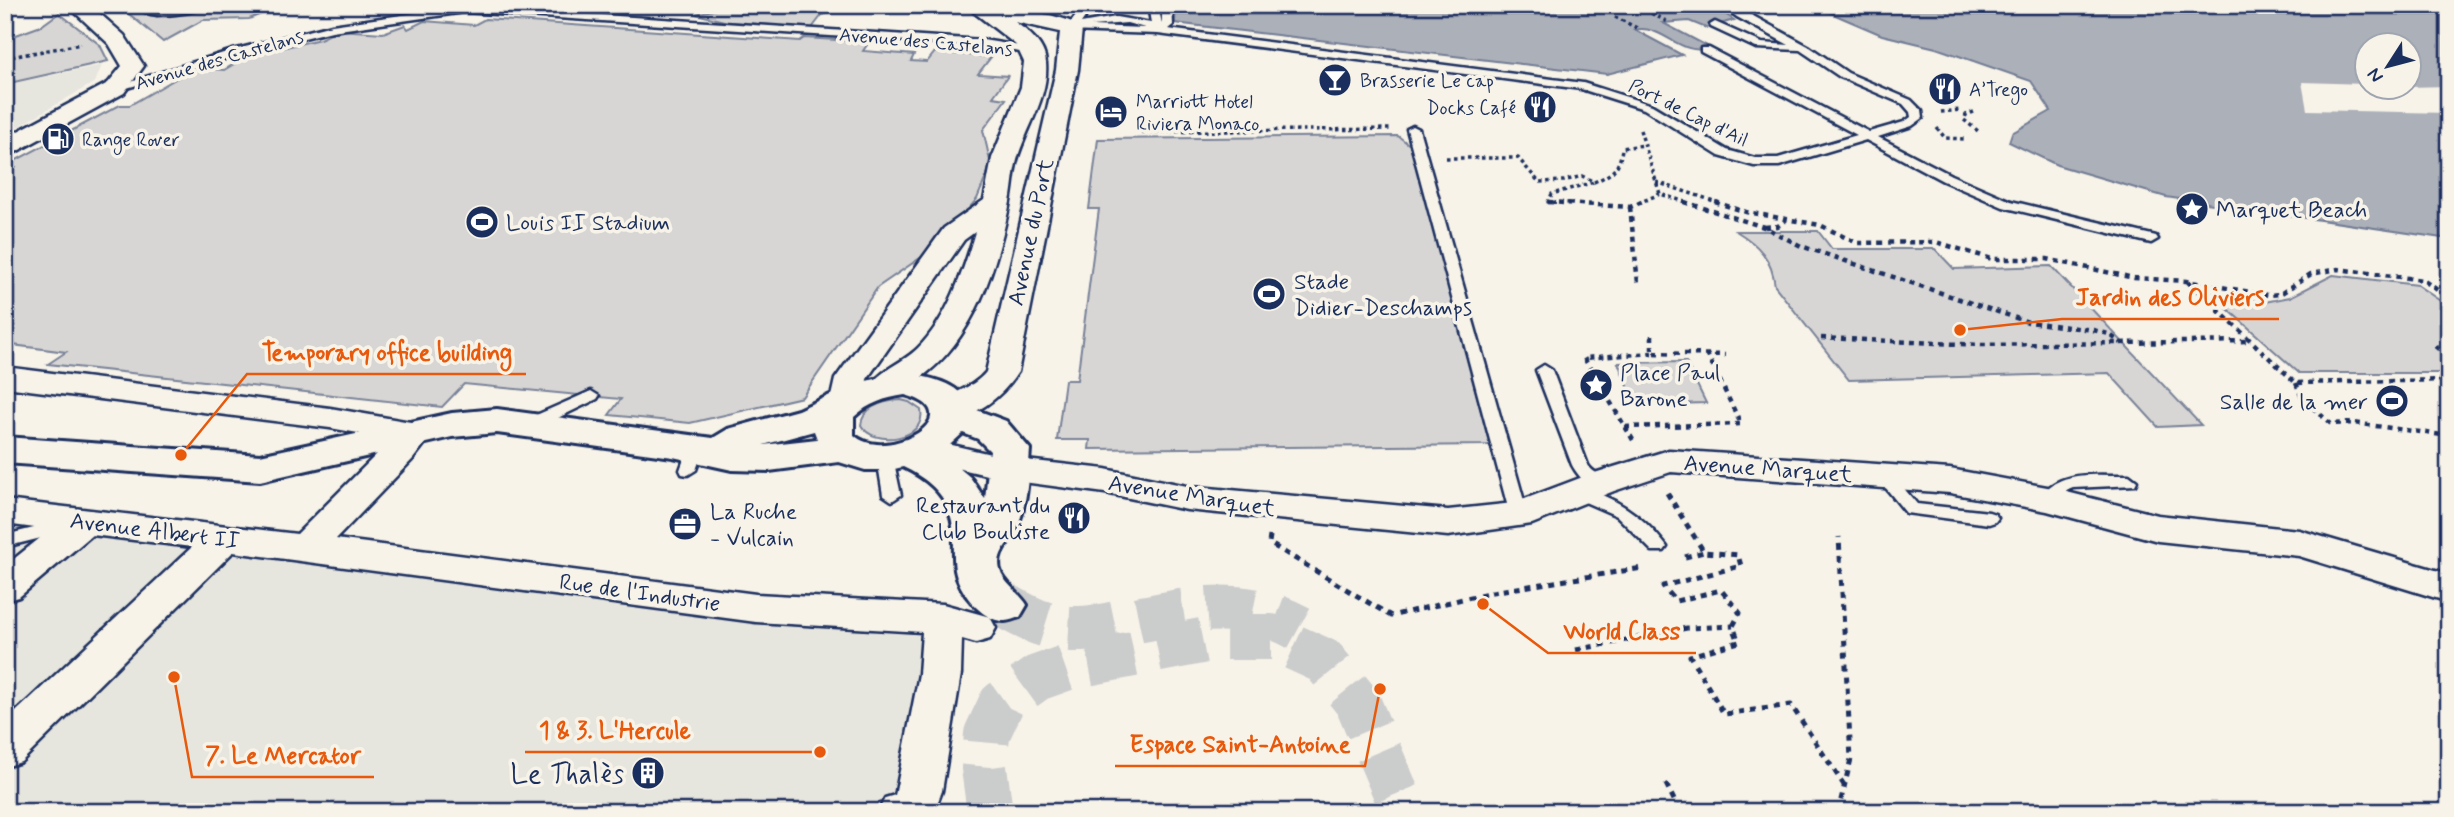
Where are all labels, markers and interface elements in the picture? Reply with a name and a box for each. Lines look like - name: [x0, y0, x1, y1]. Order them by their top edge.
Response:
- street label: Avenue des Castelans: [838, 22, 1013, 63]
- street label: Avenue des Castelans: [132, 24, 306, 96]
- north arrow: [2352, 32, 2422, 102]
- bar icon: Brasserie Le cap: [1316, 61, 1354, 99]
- text: N: [2362, 63, 2389, 88]
- place label: Brasserie Le cap: [1360, 69, 1494, 94]
- restaurant icon: A’Trego: [1926, 70, 1964, 108]
- street label: Port de Cap d'Ail: [1625, 74, 1752, 153]
- place label: A’Trego: [1969, 78, 2028, 105]
- restaurant icon: Docks Café: [1521, 88, 1559, 126]
- place label: Marriott Hotel Riviera Monaco: [1136, 90, 1259, 137]
- hotel icon: Marriott Hotel Riviera Monaco: [1092, 93, 1130, 131]
- place label: Docks Café: [1426, 96, 1516, 121]
- fuel station icon: Range Rover: [39, 120, 77, 158]
- place label: Range Rover: [82, 128, 180, 155]
- street label: Avenue du Port: [1002, 156, 1062, 309]
- place icon: Marquet Beach: [2173, 190, 2211, 228]
- place label: Marquet Beach: [2216, 196, 2367, 226]
- sports icon: Louis II Stadium: [463, 203, 501, 241]
- place label: Louis II Stadium: [506, 209, 670, 239]
- place label: Stade Didier-Deschamps: [1294, 268, 1472, 324]
- callout: Jardin des Oliviers: [2062, 274, 2279, 319]
- sports icon: Stade Didier-Deschamps: [1250, 275, 1288, 313]
- text: Jardin des Oliviers: [2075, 283, 2265, 314]
- callout: Temporary office building: [247, 329, 526, 374]
- text: Temporary office building: [262, 338, 512, 372]
- place label: Place Paul Barone: [1620, 359, 1720, 415]
- place icon: Place Paul Barone: [1577, 366, 1615, 404]
- sports icon: Salle de la mer: [2373, 382, 2411, 420]
- place label: Salle de la mer: [2220, 388, 2368, 418]
- street label: Avenue Marquet: [1683, 449, 1854, 491]
- street label: Avenue Marquet: [1106, 469, 1278, 525]
- place label: Restaurant du Club Bouliste: [916, 492, 1050, 548]
- place label: La Ruche - Vulcain: [710, 498, 797, 554]
- restaurant icon: Restaurant du Club Bouliste: [1055, 499, 1093, 537]
- office icon: La Ruche - Vulcain: [666, 505, 704, 543]
- street label: Avenue Albert II: [68, 507, 241, 557]
- street label: Rue de l'Industrie: [557, 568, 722, 620]
- callout: World Class: [1548, 608, 1696, 653]
- text: World Class: [1563, 617, 1681, 648]
- callout: 1 & 3. L'Hercule: [525, 707, 705, 752]
- text: 1 & 3. L'Hercule: [539, 716, 692, 747]
- callout: Espace Saint-Antoine: [1115, 721, 1365, 766]
- text: Espace Saint-Antoine: [1129, 730, 1351, 761]
- callout: 7. Le Mercator: [192, 732, 374, 777]
- text: 7. Le Mercator: [205, 741, 362, 772]
- building icon: Le Thalès: [629, 754, 667, 792]
- place label: Le Thalès: [511, 757, 624, 794]

